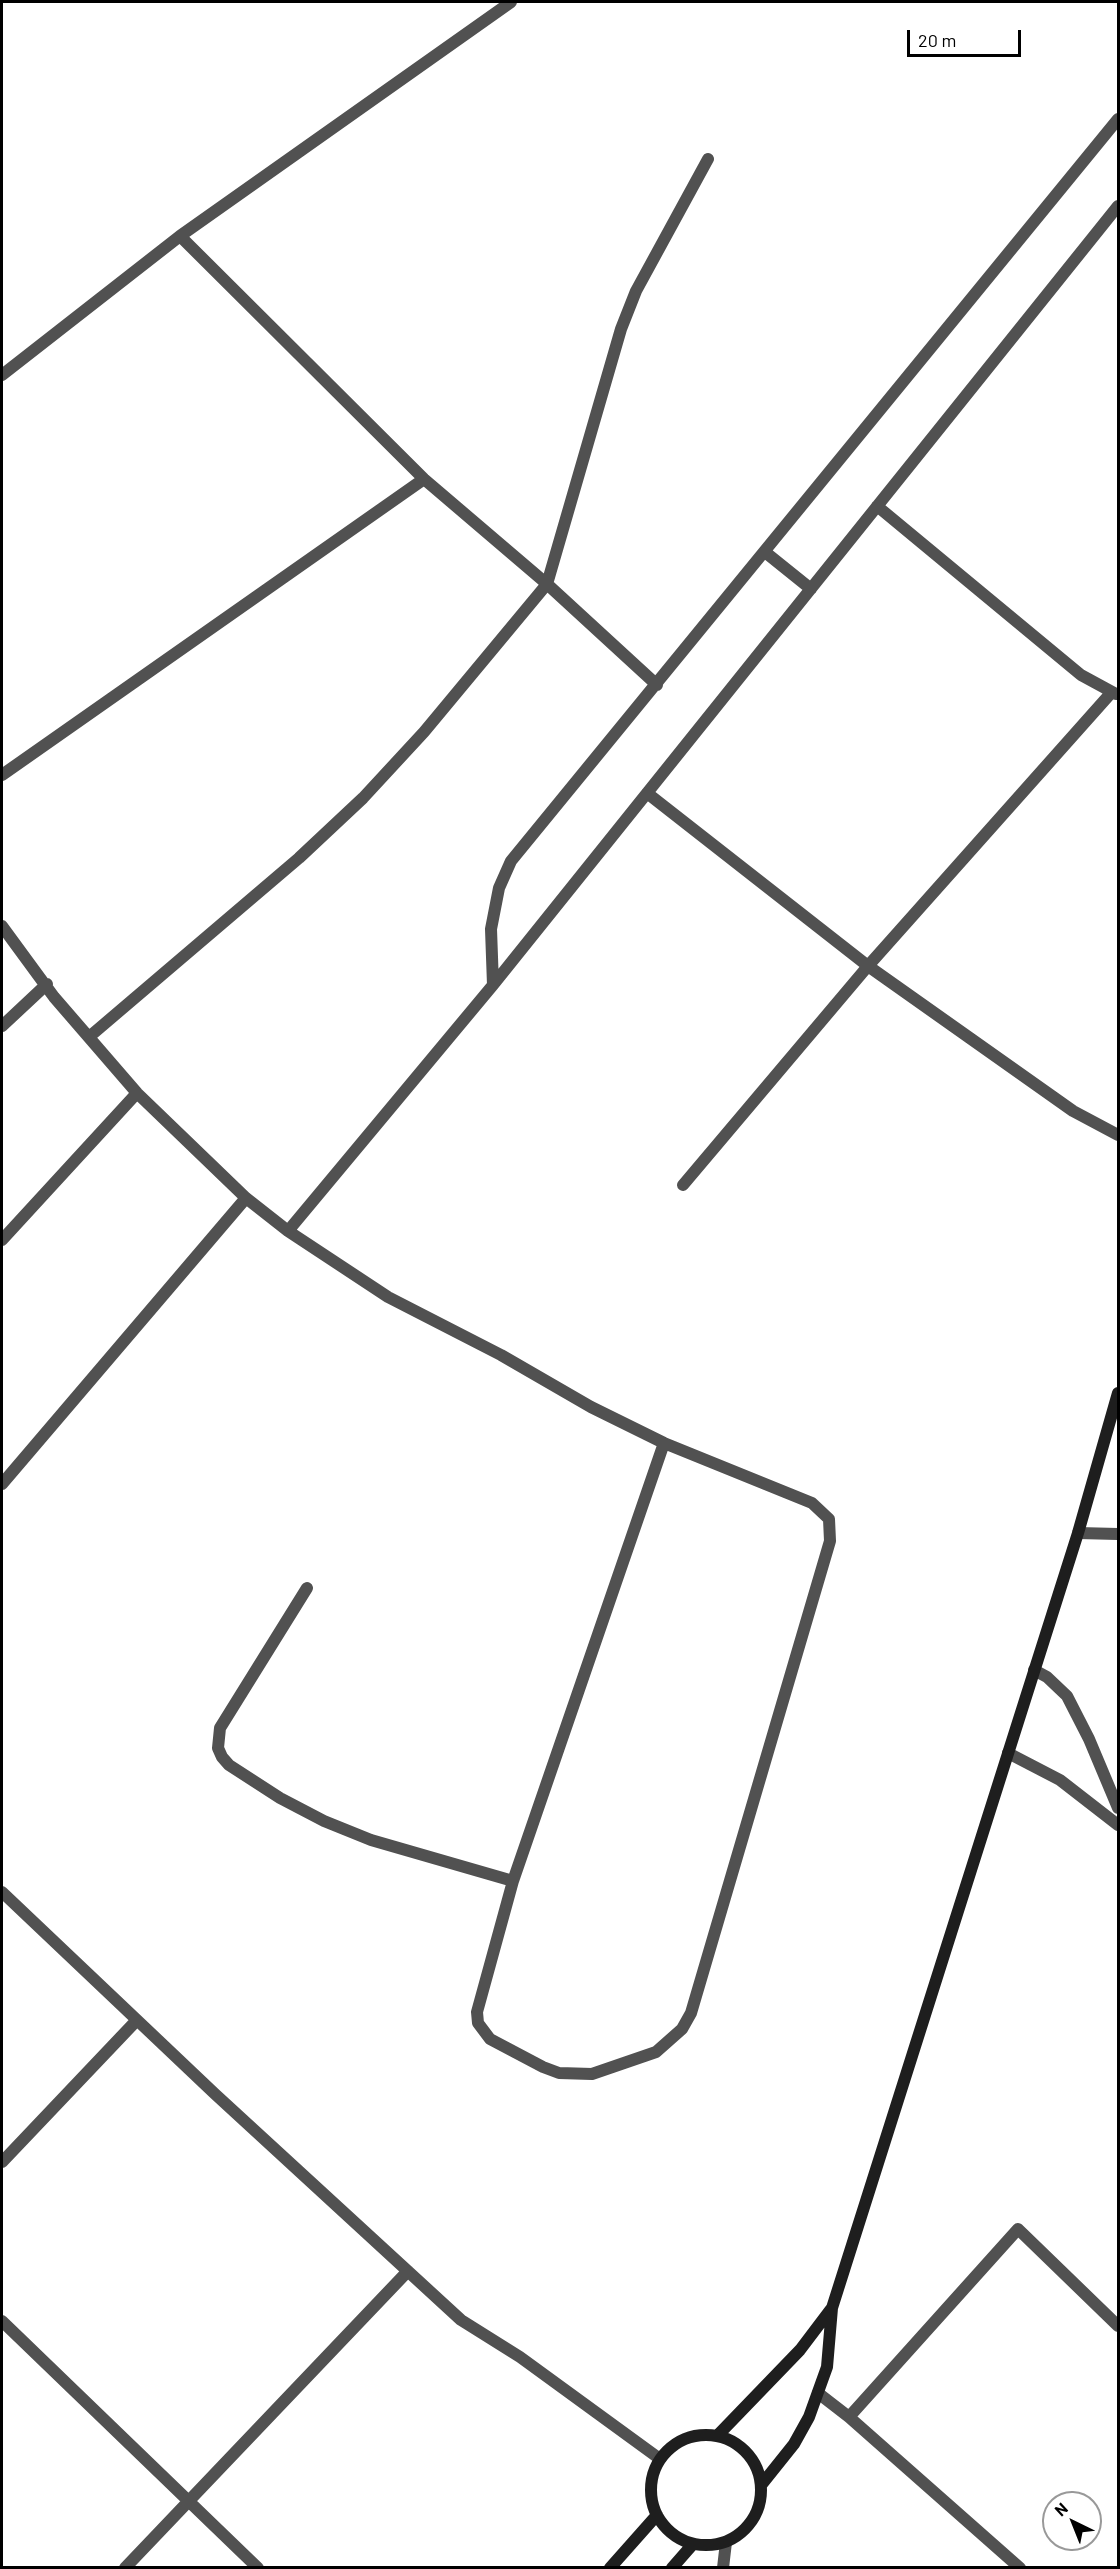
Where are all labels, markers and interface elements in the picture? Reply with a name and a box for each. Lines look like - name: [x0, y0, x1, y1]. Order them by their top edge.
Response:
- scale bar: [910, 18, 1024, 56]
- text: 20 m: [918, 29, 956, 51]
- north arrow: [1042, 2491, 1102, 2551]
- text: N: [1050, 2498, 1071, 2520]

